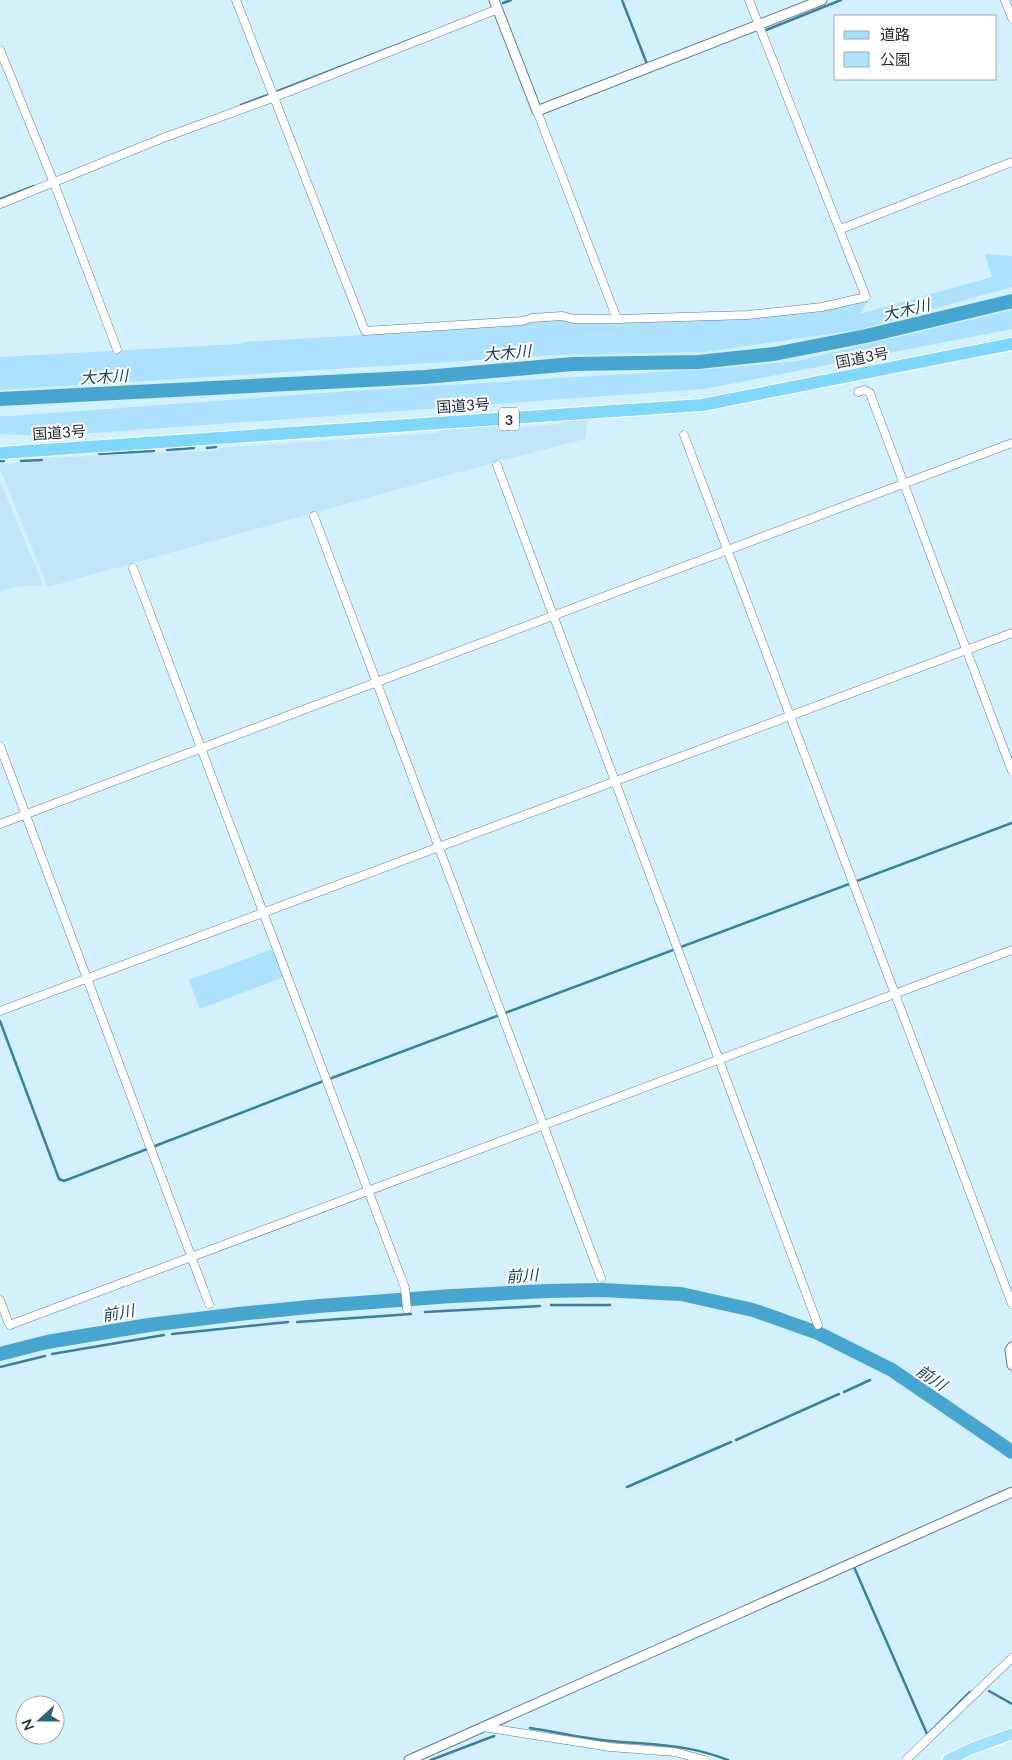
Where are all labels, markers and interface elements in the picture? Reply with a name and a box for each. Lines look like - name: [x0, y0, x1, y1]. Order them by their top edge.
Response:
- legend: [834, 15, 997, 80]
- text: 道路: [880, 25, 910, 43]
- text: 公園: [880, 50, 910, 68]
- water label: 大木川: [880, 294, 933, 324]
- water label: 大木川: [482, 340, 534, 364]
- street label: 国道3号: [834, 343, 890, 371]
- water label: 大木川: [80, 365, 130, 387]
- street label: 国道3号: [436, 394, 490, 416]
- road number: 3: [499, 408, 519, 430]
- street label: 国道3号: [32, 421, 86, 443]
- water label: 前川: [505, 1264, 541, 1286]
- water label: 前川: [101, 1300, 137, 1324]
- water label: 前川: [913, 1360, 952, 1395]
- north arrow: [15, 1695, 65, 1745]
- text: N: [18, 1717, 37, 1733]

